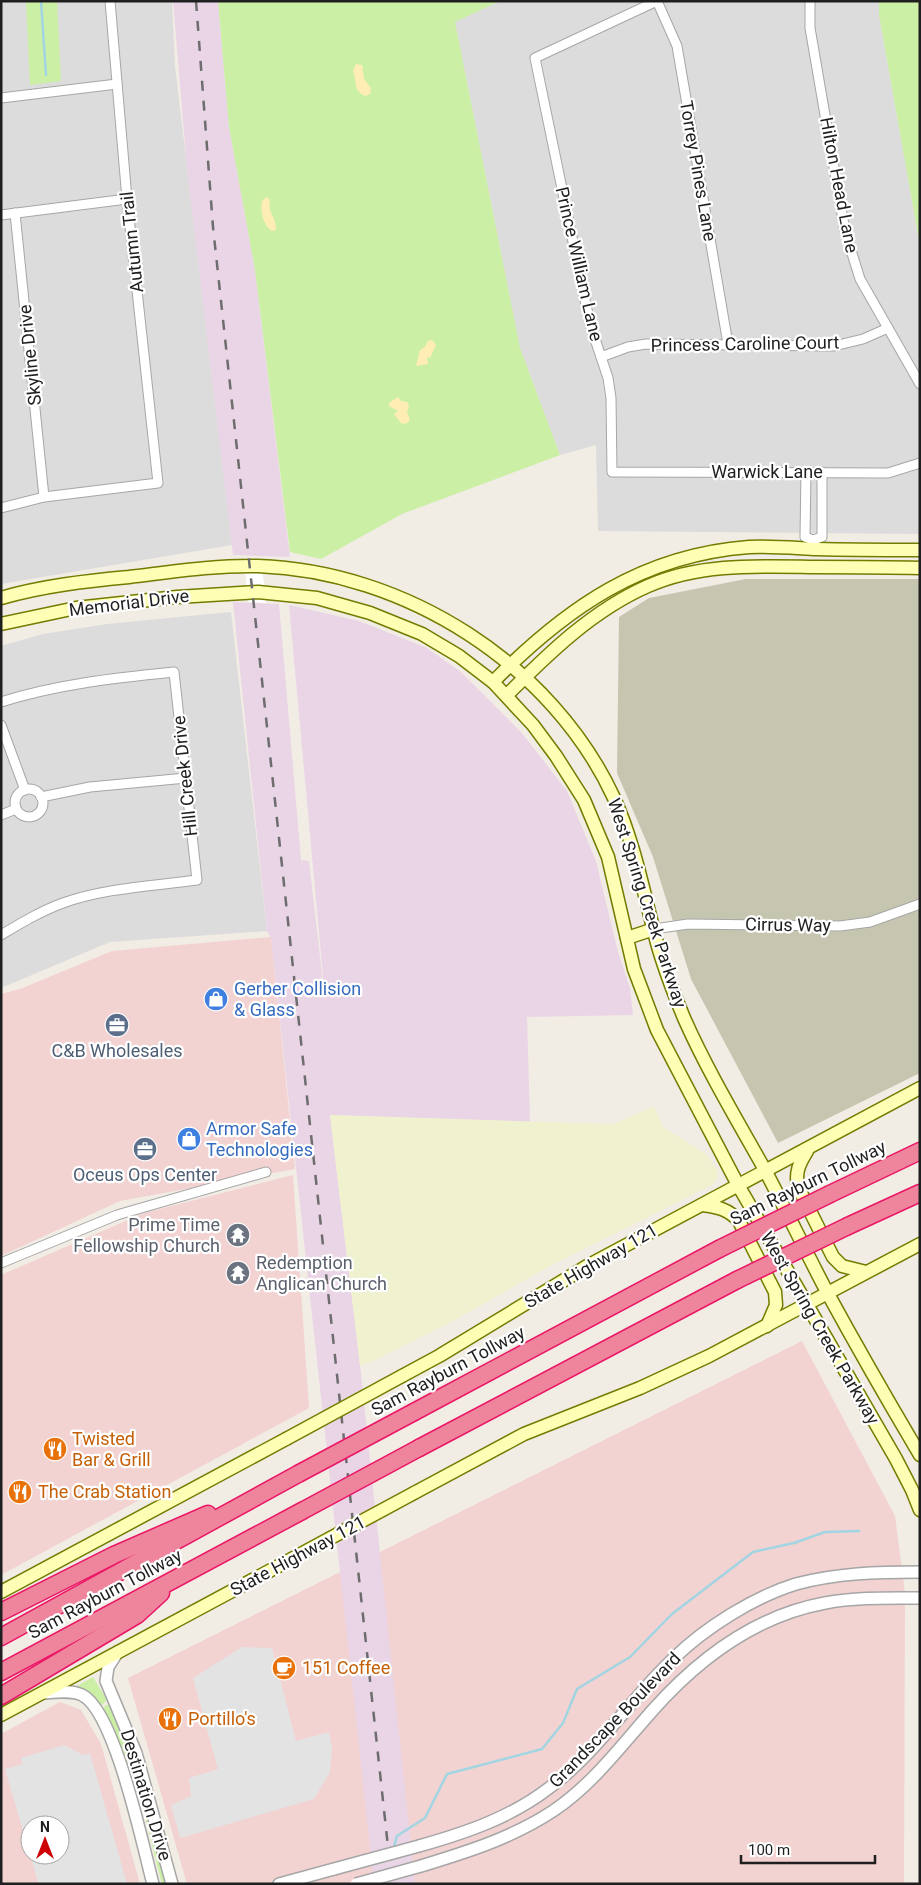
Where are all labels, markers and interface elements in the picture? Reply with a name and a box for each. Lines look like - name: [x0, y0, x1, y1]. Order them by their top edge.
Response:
- street label: Torrey Pines Lane: [676, 99, 721, 243]
- street label: Hilton Head Lane: [816, 115, 863, 255]
- street label: Prince William Lane: [552, 185, 607, 343]
- street label: Autumn Trail: [116, 190, 147, 294]
- street label: Skyline Drive: [14, 303, 45, 407]
- street label: Princess Caroline Court: [651, 331, 840, 356]
- street label: Warwick Lane: [711, 461, 823, 482]
- street label: Memorial Drive: [68, 585, 190, 620]
- street label: Hill Creek Drive: [168, 715, 201, 837]
- street label: West Spring Creek Parkway: [604, 795, 691, 1011]
- street label: Cirrus Way: [745, 913, 832, 936]
- place label: Gerber Collision & Glass: [234, 978, 361, 1020]
- shop icon: Gerber Collision & Glass: [203, 986, 229, 1012]
- office icon: C&B Wholesales: [104, 1012, 130, 1038]
- place label: C&B Wholesales: [52, 1040, 182, 1061]
- place label: Armor Safe Technologies: [206, 1118, 313, 1160]
- shop icon: Armor Safe Technologies: [176, 1126, 202, 1152]
- street label: Sam Rayburn Tollway: [726, 1135, 890, 1229]
- office icon: Oceus Ops Center: [132, 1136, 158, 1162]
- place label: Oceus Ops Center: [73, 1164, 217, 1185]
- place label: Prime Time Fellowship Church: [73, 1214, 220, 1256]
- street label: State Highway 121: [521, 1219, 661, 1312]
- temple icon: Prime Time Fellowship Church: [225, 1222, 251, 1248]
- street label: West Spring Creek Parkway: [757, 1228, 885, 1428]
- place label: Redemption Anglican Church: [256, 1252, 387, 1294]
- temple icon: Redemption Anglican Church: [225, 1260, 251, 1286]
- street label: Sam Rayburn Tollway: [367, 1321, 529, 1420]
- place label: Twisted Bar & Grill: [72, 1428, 151, 1470]
- restaurant icon: Twisted Bar & Grill: [42, 1436, 68, 1462]
- restaurant icon: The Crab Station: [7, 1479, 33, 1505]
- place label: The Crab Station: [38, 1481, 171, 1502]
- street label: State Highway 121: [227, 1511, 369, 1600]
- street label: Sam Rayburn Tollway: [24, 1544, 186, 1643]
- street label: Grandscape Boulevard: [545, 1648, 685, 1792]
- cafe icon: 151 Coffee: [271, 1655, 297, 1681]
- place label: 151 Coffee: [302, 1657, 390, 1678]
- restaurant icon: Portillo's: [157, 1706, 183, 1732]
- place label: Portillo's: [188, 1708, 256, 1729]
- street label: Destination Drive: [117, 1727, 176, 1863]
- north arrow: [20, 1815, 70, 1865]
- text: N: [40, 1819, 50, 1835]
- scale bar: [741, 1832, 875, 1864]
- text: 100 m: [748, 1841, 790, 1859]

